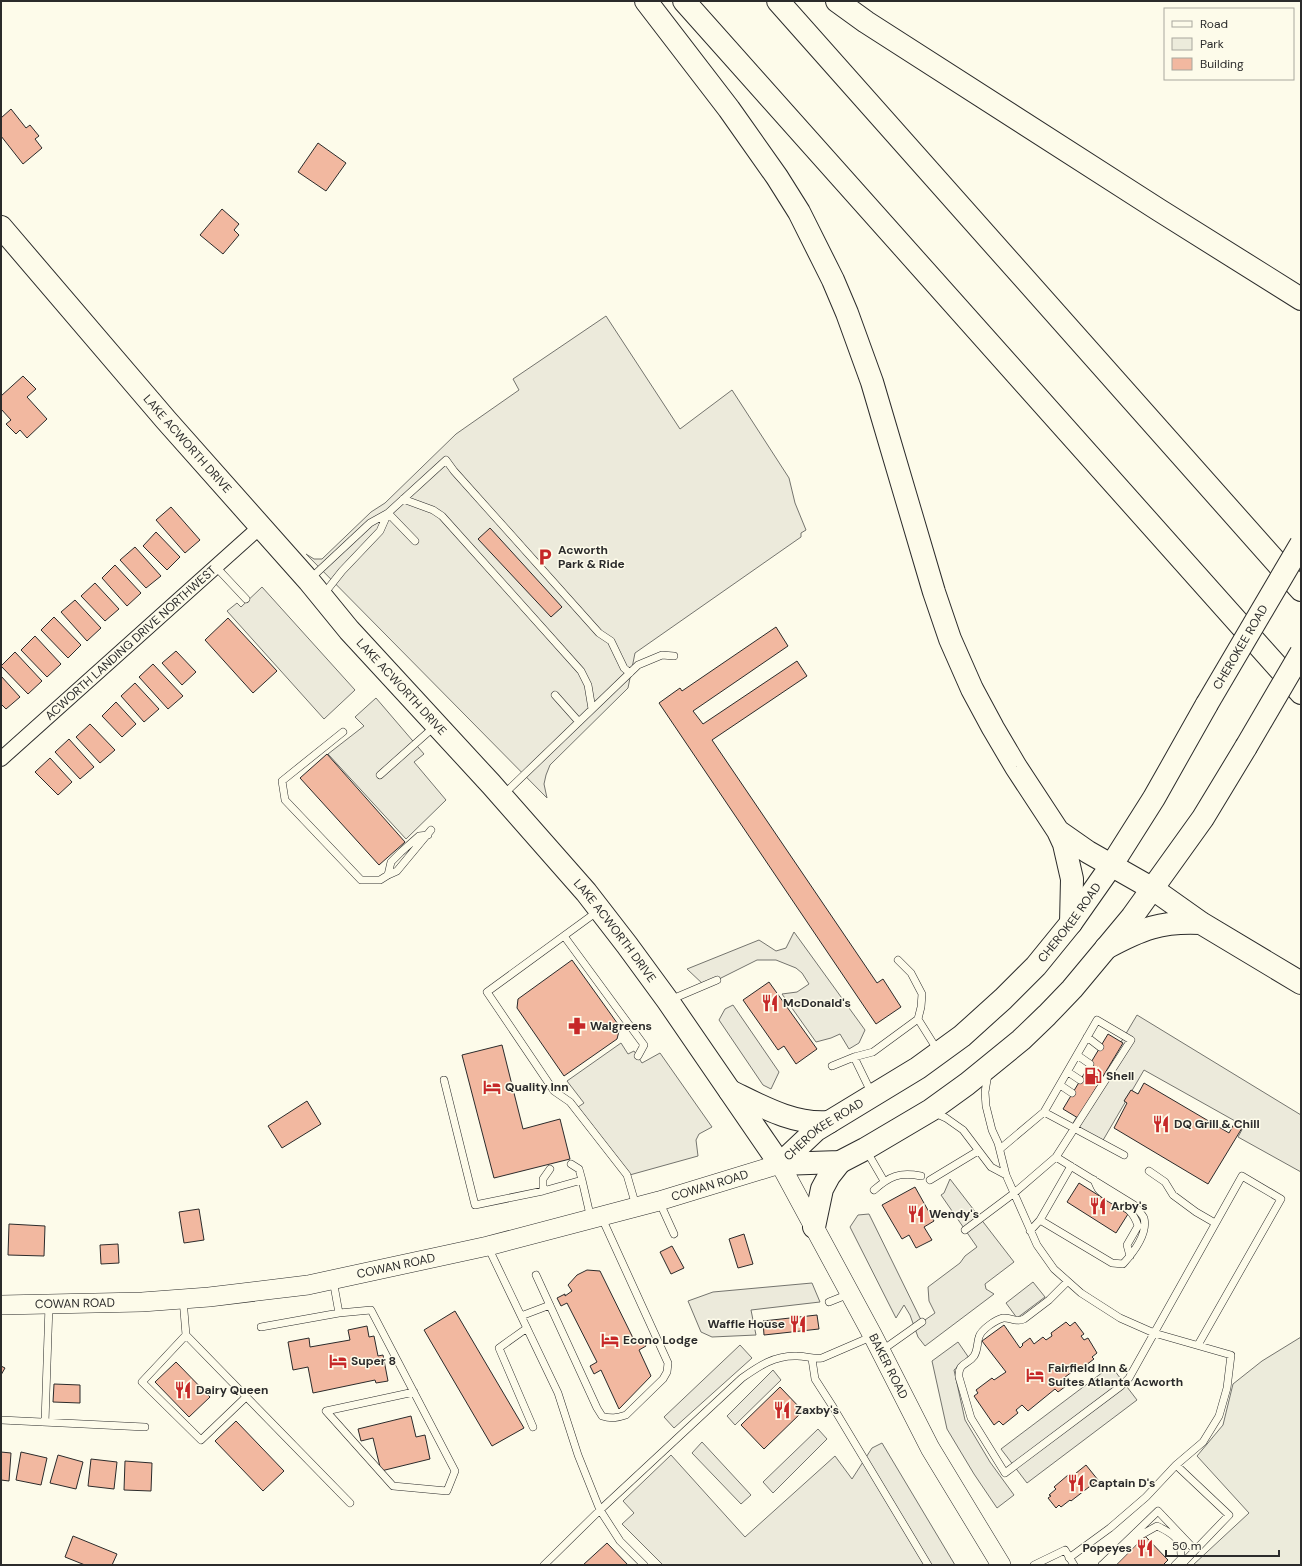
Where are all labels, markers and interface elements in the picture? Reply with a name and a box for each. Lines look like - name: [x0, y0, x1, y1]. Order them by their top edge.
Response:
- legend: [1164, 8, 1294, 80]
- text: Road: [1200, 16, 1228, 32]
- text: Park: [1200, 36, 1224, 52]
- text: Building: [1200, 56, 1244, 72]
- street label: LAKE ACWORTH DRIVE: [140, 391, 235, 497]
- place label: Acworth Park & Ride: [558, 542, 625, 572]
- parking icon: Acworth Park & Ride: [535, 547, 555, 567]
- street label: ACWORTH LANDING DRIVE NORTHWEST: [42, 562, 220, 724]
- street label: CHEROKEE ROAD: [1209, 602, 1272, 692]
- street label: LAKE ACWORTH DRIVE: [353, 635, 450, 739]
- street label: LAKE ACWORTH DRIVE: [570, 875, 660, 986]
- street label: CHEROKEE ROAD: [1034, 880, 1105, 966]
- restaurant icon: McDonald's: [760, 993, 780, 1013]
- place label: McDonald's: [783, 995, 851, 1011]
- pharmacy icon: Walgreens: [567, 1016, 587, 1036]
- place label: Walgreens: [590, 1018, 652, 1034]
- fuel station icon: Shell: [1083, 1066, 1103, 1086]
- place label: Shell: [1106, 1068, 1134, 1084]
- hotel icon: Quality Inn: [482, 1077, 502, 1097]
- place label: Quality Inn: [505, 1079, 569, 1095]
- street label: CHEROKEE ROAD: [780, 1095, 867, 1164]
- restaurant icon: DQ Grill & Chill: [1151, 1114, 1171, 1134]
- place label: DQ Grill & Chill: [1174, 1116, 1260, 1132]
- street label: COWAN ROAD: [669, 1166, 750, 1205]
- restaurant icon: Arby's: [1088, 1196, 1108, 1216]
- place label: Arby's: [1111, 1198, 1148, 1214]
- restaurant icon: Wendy's: [906, 1204, 926, 1224]
- place label: Wendy's: [929, 1206, 979, 1222]
- street label: COWAN ROAD: [355, 1250, 437, 1282]
- street label: COWAN ROAD: [35, 1295, 115, 1312]
- restaurant icon: Waffle House: [788, 1314, 808, 1334]
- place label: Waffle House: [707, 1316, 785, 1332]
- hotel icon: Econo Lodge: [600, 1330, 620, 1350]
- street label: BAKER ROAD: [865, 1331, 912, 1402]
- place label: Econo Lodge: [623, 1332, 698, 1348]
- hotel icon: Super 8: [328, 1351, 348, 1371]
- place label: Super 8: [351, 1353, 396, 1369]
- place label: Fairfield Inn & Suites Atlanta Acworth: [1048, 1360, 1183, 1390]
- hotel icon: Fairfield Inn & Suites Atlanta Acworth: [1025, 1365, 1045, 1385]
- restaurant icon: Dairy Queen: [173, 1380, 193, 1400]
- place label: Dairy Queen: [196, 1382, 268, 1398]
- restaurant icon: Zaxby's: [772, 1400, 792, 1420]
- place label: Zaxby's: [795, 1402, 839, 1418]
- restaurant icon: Captain D's: [1066, 1473, 1086, 1493]
- place label: Captain D's: [1089, 1475, 1155, 1491]
- scale bar: [1166, 1532, 1279, 1558]
- restaurant icon: Popeyes: [1135, 1538, 1155, 1558]
- text: 50 m: [1172, 1538, 1201, 1554]
- place label: Popeyes: [1082, 1540, 1132, 1556]

